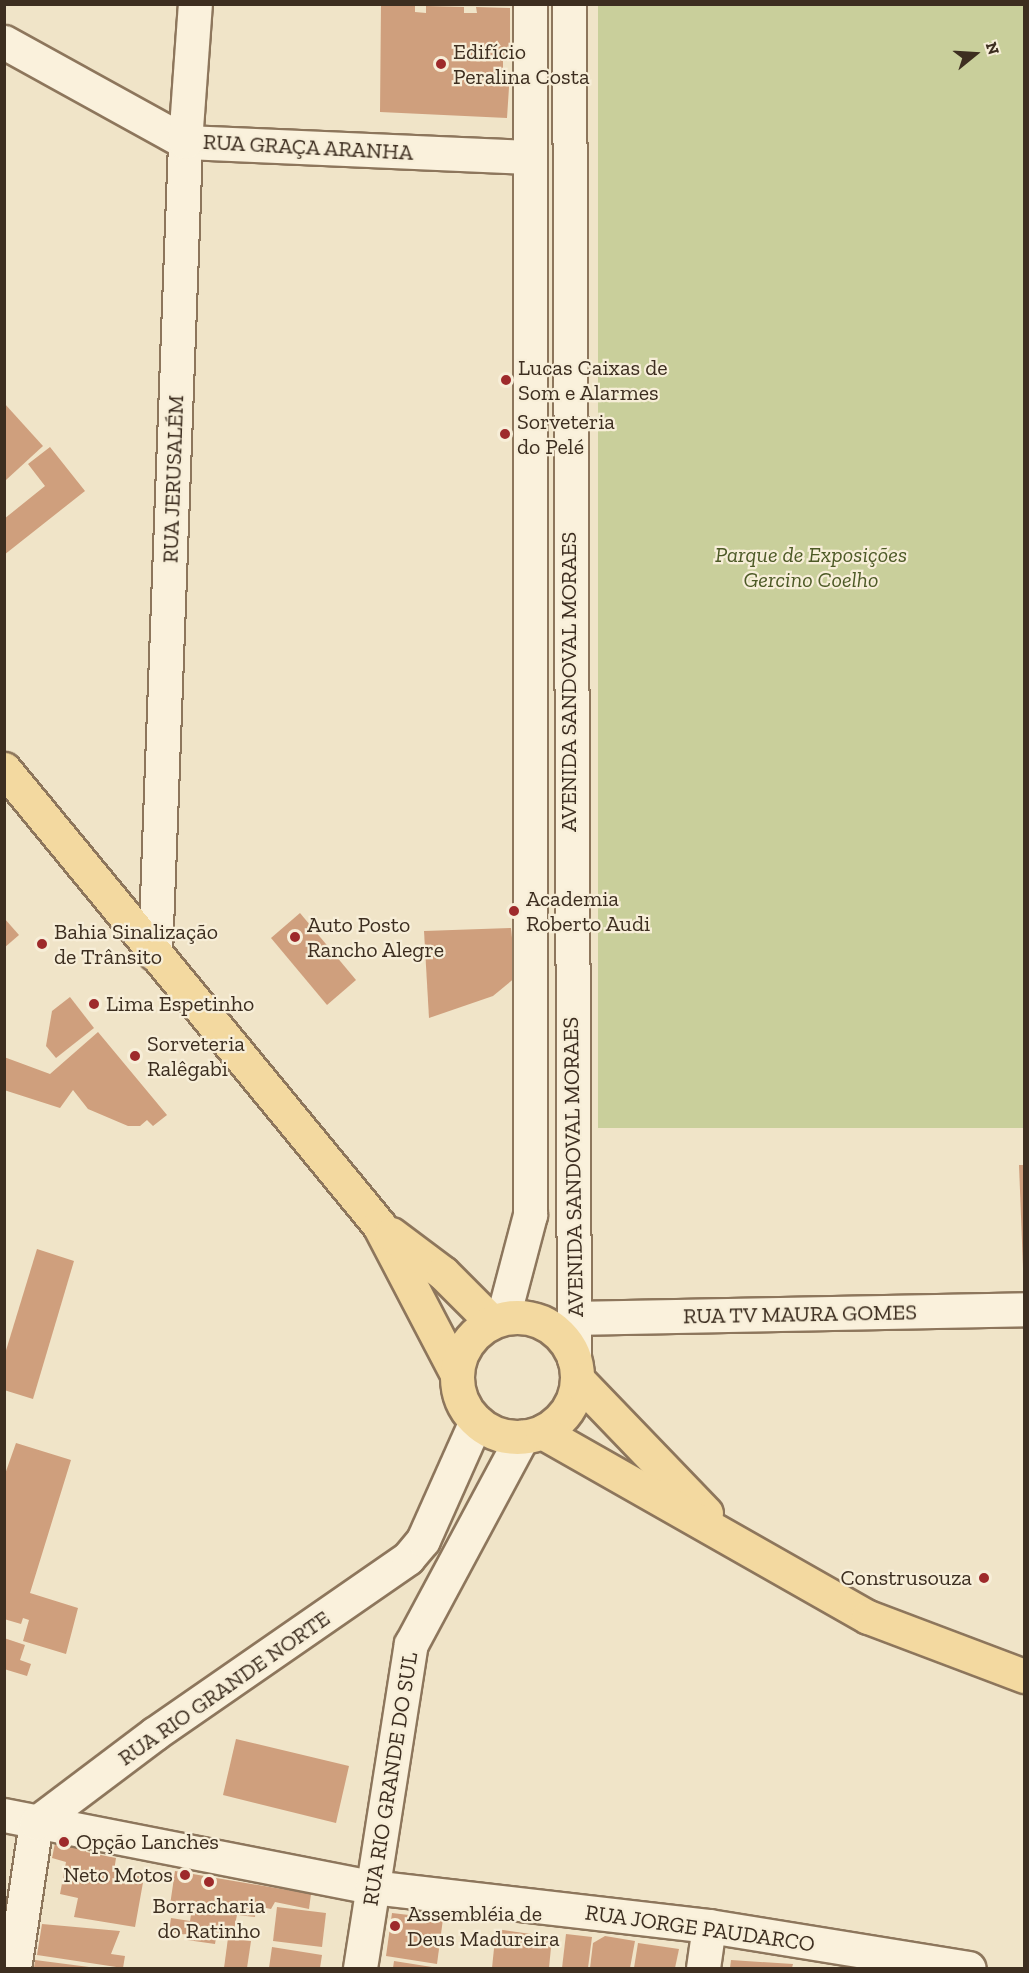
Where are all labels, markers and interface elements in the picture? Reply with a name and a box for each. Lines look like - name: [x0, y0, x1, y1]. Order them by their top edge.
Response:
- north arrow: [945, 24, 1005, 84]
- place label: Edifício Peralina Costa: [453, 38, 590, 90]
- text: N: [982, 40, 1004, 57]
- marker: Edifício Peralina Costa: [434, 57, 448, 71]
- street label: RUA GRAÇA ARANHA: [201, 128, 415, 166]
- place label: Lucas Caixas de Som e Alarmes: [518, 354, 668, 406]
- marker: Lucas Caixas de Som e Alarmes: [499, 373, 513, 387]
- street label: RUA JERUSALÉM: [157, 394, 189, 564]
- place label: Sorveteria do Pelé: [517, 408, 615, 460]
- marker: Sorveteria do Pelé: [498, 427, 512, 441]
- street label: AVENIDA SANDOVAL MORAES: [556, 531, 582, 833]
- park label: Parque de Exposições Gercino Coelho: [715, 541, 907, 592]
- place label: Academia Roberto Audi: [526, 885, 651, 936]
- marker: Academia Roberto Audi: [507, 904, 521, 918]
- place label: Auto Posto Rancho Alegre: [307, 911, 445, 962]
- place label: Bahia Sinalização de Trânsito: [54, 918, 218, 969]
- marker: Auto Posto Rancho Alegre: [288, 930, 302, 944]
- marker: Bahia Sinalização de Trânsito: [35, 937, 49, 951]
- place label: Lima Espetinho: [106, 991, 254, 1017]
- marker: Lima Espetinho: [87, 997, 101, 1011]
- street label: AVENIDA SANDOVAL MORAES: [557, 1016, 589, 1318]
- place label: Sorveteria Ralêgabi: [147, 1030, 245, 1082]
- marker: Sorveteria Ralêgabi: [128, 1049, 142, 1063]
- street label: RUA TV MAURA GOMES: [681, 1299, 919, 1329]
- place label: Construsouza: [840, 1565, 972, 1591]
- marker: Construsouza: [977, 1571, 991, 1585]
- street label: RUA RIO GRANDE NORTE: [113, 1605, 335, 1771]
- street label: RUA RIO GRANDE DO SUL: [357, 1650, 423, 1908]
- place label: Opção Lanches: [76, 1829, 219, 1855]
- marker: Opção Lanches: [57, 1835, 71, 1849]
- place label: Neto Motos: [63, 1862, 173, 1888]
- marker: Neto Motos: [178, 1868, 192, 1882]
- marker: Borracharia do Ratinho: [202, 1875, 216, 1889]
- place label: Borracharia do Ratinho: [153, 1892, 265, 1944]
- street label: RUA JORGE PAUDARCO: [583, 1899, 817, 1957]
- place label: Assembléia de Deus Madureira: [407, 1900, 560, 1952]
- marker: Assembléia de Deus Madureira: [388, 1919, 402, 1933]

